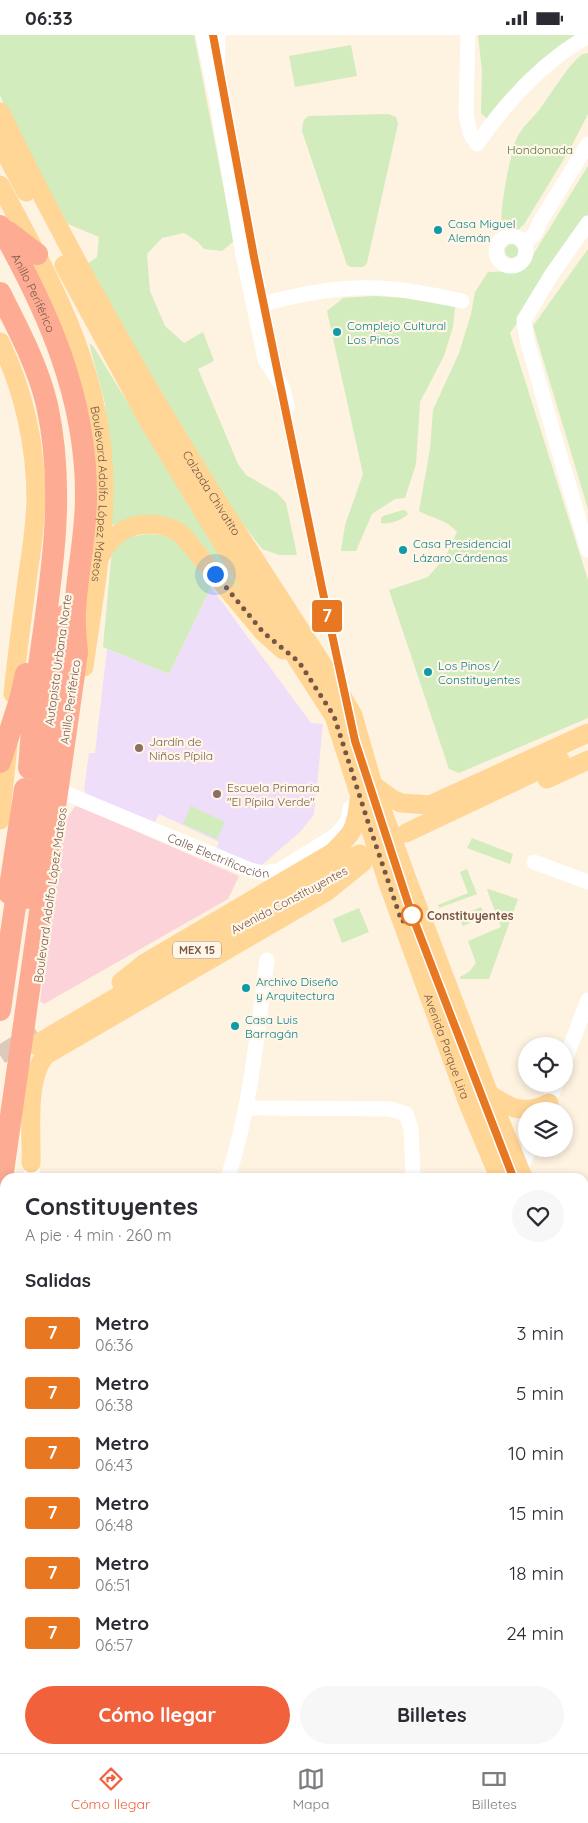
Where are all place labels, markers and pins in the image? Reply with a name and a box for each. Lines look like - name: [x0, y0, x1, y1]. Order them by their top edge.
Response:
- place label: Casa Miguel Alemán: [448, 216, 516, 245]
- marker: Casa Miguel Alemán: [432, 224, 444, 236]
- place label: Complejo Cultural Los Pinos: [347, 318, 446, 347]
- marker: Complejo Cultural Los Pinos: [331, 326, 343, 338]
- place label: Casa Presidencial Lázaro Cárdenas: [413, 536, 511, 565]
- marker: Casa Presidencial Lázaro Cárdenas: [397, 544, 409, 556]
- place label: Los Pinos / Constituyentes: [438, 658, 520, 687]
- marker: Los Pinos / Constituyentes: [422, 666, 434, 678]
- place label: Jardín de Niños Pípila: [149, 734, 213, 763]
- marker: Jardín de Niños Pípila: [133, 742, 145, 754]
- place label: Escuela Primaria "El Pípila Verde": [227, 780, 320, 809]
- marker: Escuela Primaria "El Pípila Verde": [211, 788, 223, 800]
- marker: Constituyentes: [401, 904, 423, 926]
- place label: Constituyentes: [427, 908, 514, 923]
- place label: Archivo Diseño y Arquitectura: [256, 974, 338, 1003]
- marker: Archivo Diseño y Arquitectura: [240, 982, 252, 994]
- place label: Casa Luis Barragán: [245, 1012, 298, 1041]
- marker: Casa Luis Barragán: [229, 1020, 241, 1032]

